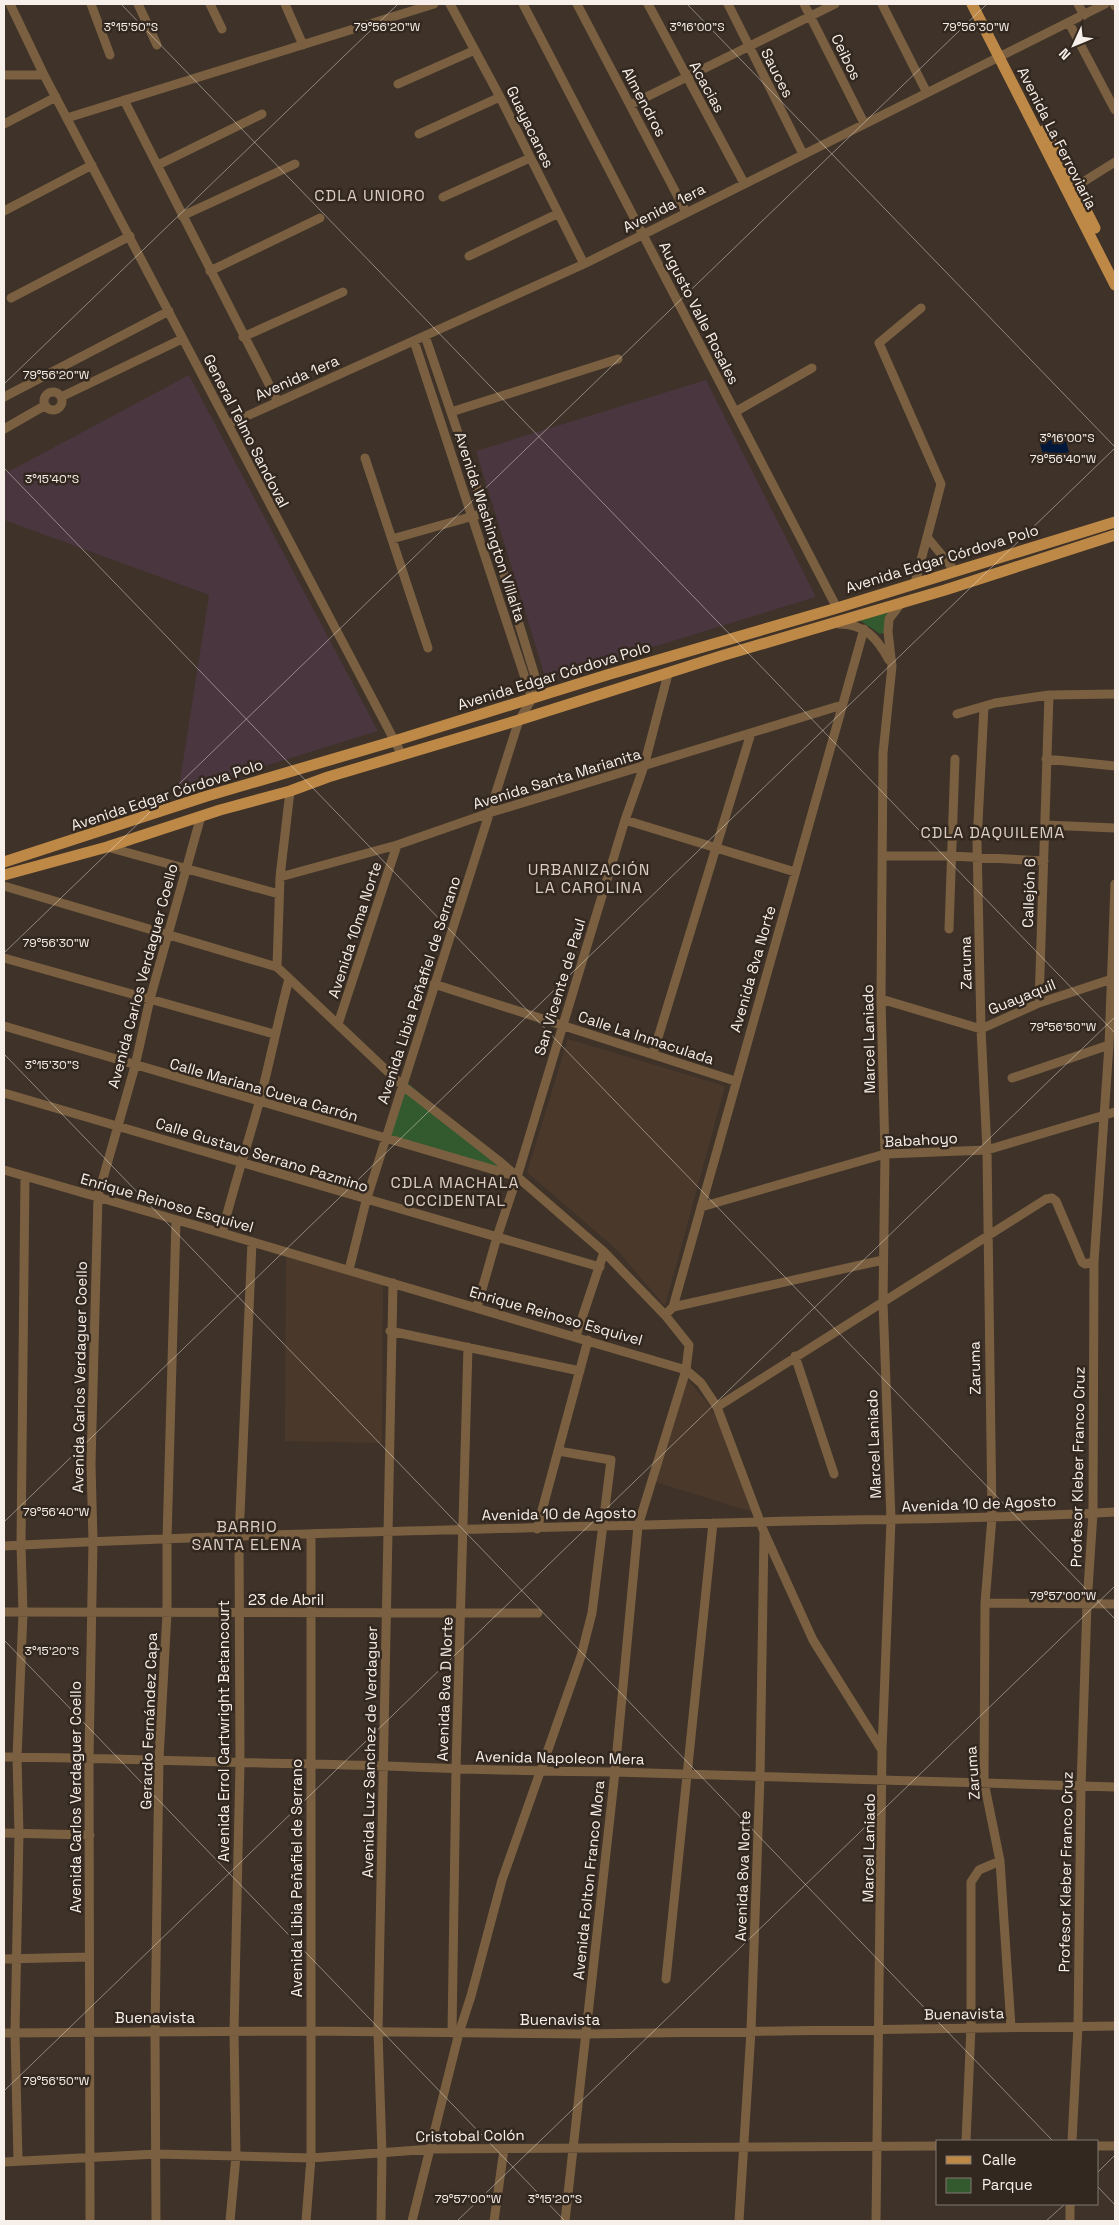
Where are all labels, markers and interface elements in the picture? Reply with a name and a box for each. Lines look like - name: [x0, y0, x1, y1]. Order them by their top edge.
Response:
- text: 3°15'50"S: [104, 19, 158, 35]
- text: 79°56'20"W: [354, 19, 421, 35]
- text: 3°16'00"S: [669, 19, 725, 35]
- text: 79°56'30"W: [943, 19, 1010, 35]
- north arrow: [1049, 20, 1099, 70]
- street label: Ceibos: [827, 31, 866, 83]
- text: N: [1055, 44, 1074, 64]
- street label: Sauces: [757, 45, 798, 101]
- street label: Acacias: [686, 58, 729, 116]
- street label: Almendros: [618, 64, 671, 140]
- street label: Avenida La Ferroviaria: [1013, 64, 1102, 212]
- street label: Guayacanes: [502, 83, 558, 171]
- street label: Avenida 1era: [619, 178, 709, 236]
- district label: CDLA UNIORO: [314, 185, 426, 206]
- street label: Augusto Valle Rosales: [655, 238, 744, 387]
- street label: Avenida 1era: [252, 350, 342, 405]
- street label: General Telmo Sandoval: [199, 351, 293, 511]
- text: 79°56'20"W: [23, 367, 90, 383]
- street label: Avenida Washington Villalta: [451, 429, 530, 625]
- text: 3°16'00"S: [1039, 430, 1095, 446]
- text: 79°56'40"W: [1030, 451, 1097, 467]
- text: 3°15'40"S: [25, 471, 79, 487]
- street label: Avenida Edgar Córdova Polo: [843, 520, 1041, 597]
- street label: Avenida Edgar Córdova Polo: [455, 637, 653, 714]
- street label: Avenida Santa Marianita: [470, 744, 644, 813]
- street label: Avenida Edgar Córdova Polo: [68, 754, 265, 835]
- district label: CDLA DAQUILEMA: [921, 822, 1065, 843]
- street label: Callejón 6: [1018, 858, 1039, 928]
- street label: Avenida 10ma Norte: [323, 859, 386, 1001]
- district label: URBANIZACIÓN LA CAROLINA: [528, 859, 650, 898]
- street label: Avenida Carlos Verdaguer Coello: [103, 861, 182, 1090]
- street label: Avenida Libia Peñafiel de Serrano: [373, 873, 464, 1106]
- street label: Avenida 8va Norte: [725, 903, 780, 1034]
- street label: San Vicente de Paul: [530, 916, 589, 1058]
- text: 79°56'30"W: [23, 935, 90, 951]
- street label: Zaruma: [956, 936, 975, 990]
- street label: Guayaquil: [985, 974, 1058, 1019]
- street label: Marcel Laniado: [858, 984, 879, 1094]
- street label: Calle La Inmaculada: [576, 1007, 717, 1069]
- text: 79°56'50"W: [1030, 1019, 1097, 1035]
- street label: Calle Mariana Cueva Carrón: [168, 1054, 361, 1126]
- text: 3°15'30"S: [25, 1057, 79, 1073]
- street label: Calle Gustavo Serrano Pazmino: [153, 1113, 371, 1196]
- street label: Babahoyo: [884, 1128, 958, 1151]
- street label: Enrique Reinoso Esquivel: [78, 1169, 256, 1236]
- district label: CDLA MACHALA OCCIDENTAL: [390, 1172, 520, 1211]
- street label: Avenida Carlos Verdaguer Coello: [68, 1261, 91, 1493]
- street label: Enrique Reinoso Esquivel: [467, 1282, 645, 1349]
- street label: Zaruma: [965, 1341, 984, 1395]
- street label: Profesor Kleber Franco Cruz: [1066, 1367, 1089, 1567]
- street label: Marcel Laniado: [862, 1389, 885, 1499]
- street label: Avenida 10 de Agosto: [901, 1491, 1057, 1516]
- street label: Avenida 10 de Agosto: [481, 1503, 637, 1524]
- text: 79°56'40"W: [23, 1504, 90, 1520]
- district label: BARRIO SANTA ELENA: [191, 1516, 303, 1555]
- text: 79°57'00"W: [1030, 1588, 1097, 1604]
- street label: 23 de Abril: [248, 1590, 324, 1609]
- street label: Avenida Errol Cartwright Betancourt: [214, 1600, 233, 1862]
- street label: Avenida 8va D Norte: [432, 1616, 457, 1762]
- street label: Avenida Luz Sanchez de Verdaguer: [358, 1626, 381, 1878]
- street label: Gerardo Fernández Capa: [136, 1632, 161, 1810]
- text: 3°15'20"S: [25, 1643, 79, 1659]
- street label: Avenida Carlos Verdaguer Coello: [66, 1681, 85, 1913]
- street label: Zaruma: [961, 1745, 984, 1800]
- street label: Avenida Napoleon Mera: [475, 1747, 645, 1768]
- street label: Avenida Libia Peñafiel de Serrano: [287, 1759, 306, 1997]
- street label: Profesor Kleber Franco Cruz: [1054, 1772, 1077, 1972]
- street label: Avenida Folton Franco Mora: [569, 1779, 608, 1981]
- street label: Marcel Laniado: [858, 1793, 879, 1903]
- street label: Avenida 8va Norte: [731, 1810, 754, 1942]
- street label: Buenavista: [924, 2003, 1005, 2024]
- street label: Buenavista: [115, 2008, 196, 2027]
- street label: Buenavista: [520, 2010, 601, 2029]
- text: 79°56'50"W: [23, 2073, 90, 2089]
- street label: Cristobal Colón: [415, 2125, 525, 2146]
- legend: [936, 2140, 1099, 2205]
- text: Calle: [982, 2150, 1017, 2169]
- text: Parque: [982, 2175, 1033, 2194]
- text: 79°57'00"W: [435, 2191, 502, 2207]
- text: 3°15'20"S: [528, 2191, 582, 2207]

